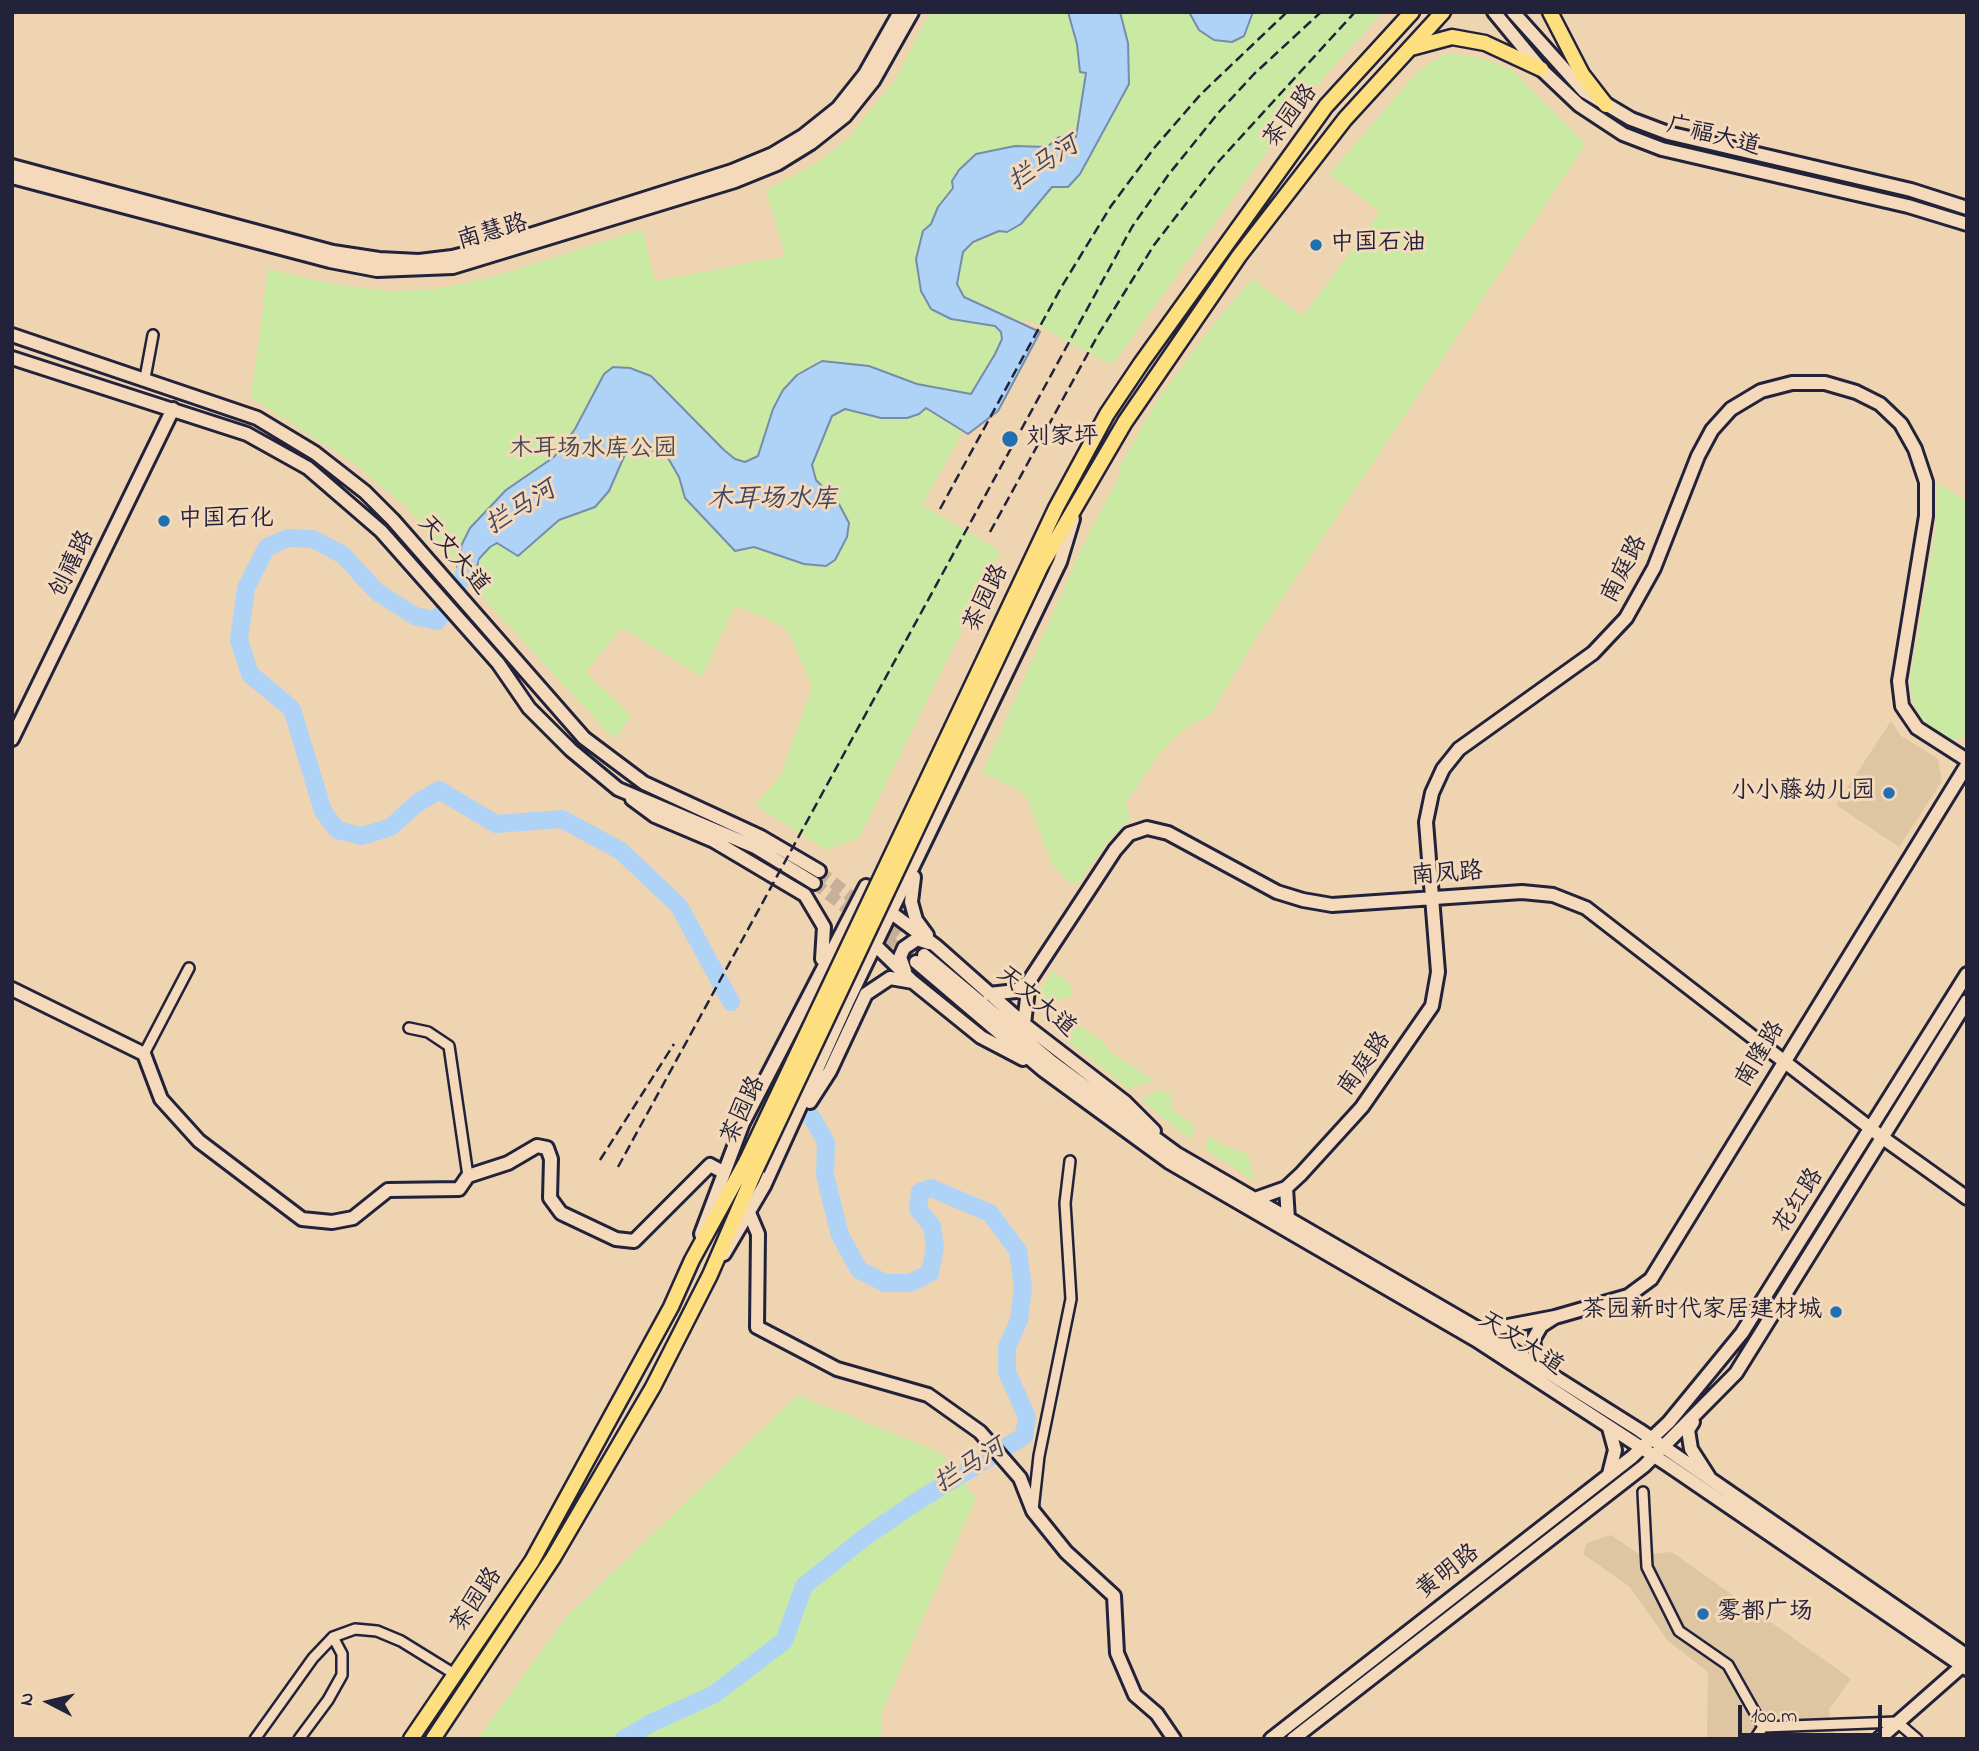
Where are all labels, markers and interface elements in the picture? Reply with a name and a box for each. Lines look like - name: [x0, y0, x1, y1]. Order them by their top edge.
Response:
- street label: 茶园路: [1259, 80, 1325, 154]
- street label: 广福大道: [1663, 112, 1763, 164]
- water label: 拦马河: [1004, 132, 1086, 200]
- street label: 南慧路: [454, 210, 532, 258]
- place label: 中国石油: [1330, 231, 1426, 259]
- marker: 中国石油: [1308, 237, 1324, 253]
- place label: 刘家坪: [1026, 425, 1098, 453]
- marker: 刘家坪: [1000, 429, 1020, 449]
- park label: 木耳场水库公园: [509, 437, 677, 465]
- water label: 拦马河: [481, 476, 563, 544]
- water label: 木耳场水库: [707, 486, 837, 518]
- place label: 中国石化: [178, 507, 274, 535]
- street label: 天文大道: [410, 510, 494, 602]
- marker: 中国石化: [156, 513, 172, 529]
- street label: 创禧路: [45, 526, 103, 604]
- street label: 南庭路: [1597, 531, 1655, 609]
- street label: 茶园路: [959, 560, 1017, 638]
- place label: 小小藤幼儿园: [1731, 779, 1875, 807]
- marker: 小小藤幼儿园: [1881, 785, 1897, 801]
- street label: 南凤路: [1410, 859, 1484, 893]
- street label: 天文大道: [989, 961, 1081, 1045]
- street label: 南隆路: [1731, 1017, 1793, 1093]
- street label: 南庭路: [1333, 1027, 1399, 1103]
- street label: 茶园路: [717, 1072, 773, 1150]
- street label: 花红路: [1768, 1164, 1832, 1240]
- place label: 茶园新时代家居建材城: [1582, 1298, 1822, 1326]
- marker: 茶园新时代家居建材城: [1828, 1304, 1844, 1320]
- street label: 天文大道: [1472, 1307, 1568, 1383]
- water label: 拦马河: [930, 1434, 1012, 1502]
- street label: 黄明路: [1412, 1539, 1486, 1607]
- street label: 茶园路: [446, 1563, 510, 1639]
- place label: 雾都广场: [1717, 1600, 1813, 1628]
- marker: 雾都广场: [1695, 1606, 1711, 1622]
- north arrow: [14, 1667, 84, 1737]
- text: N: [13, 1691, 42, 1707]
- scale bar: [1741, 1692, 1884, 1736]
- text: 100 m: [1751, 1702, 1797, 1732]

